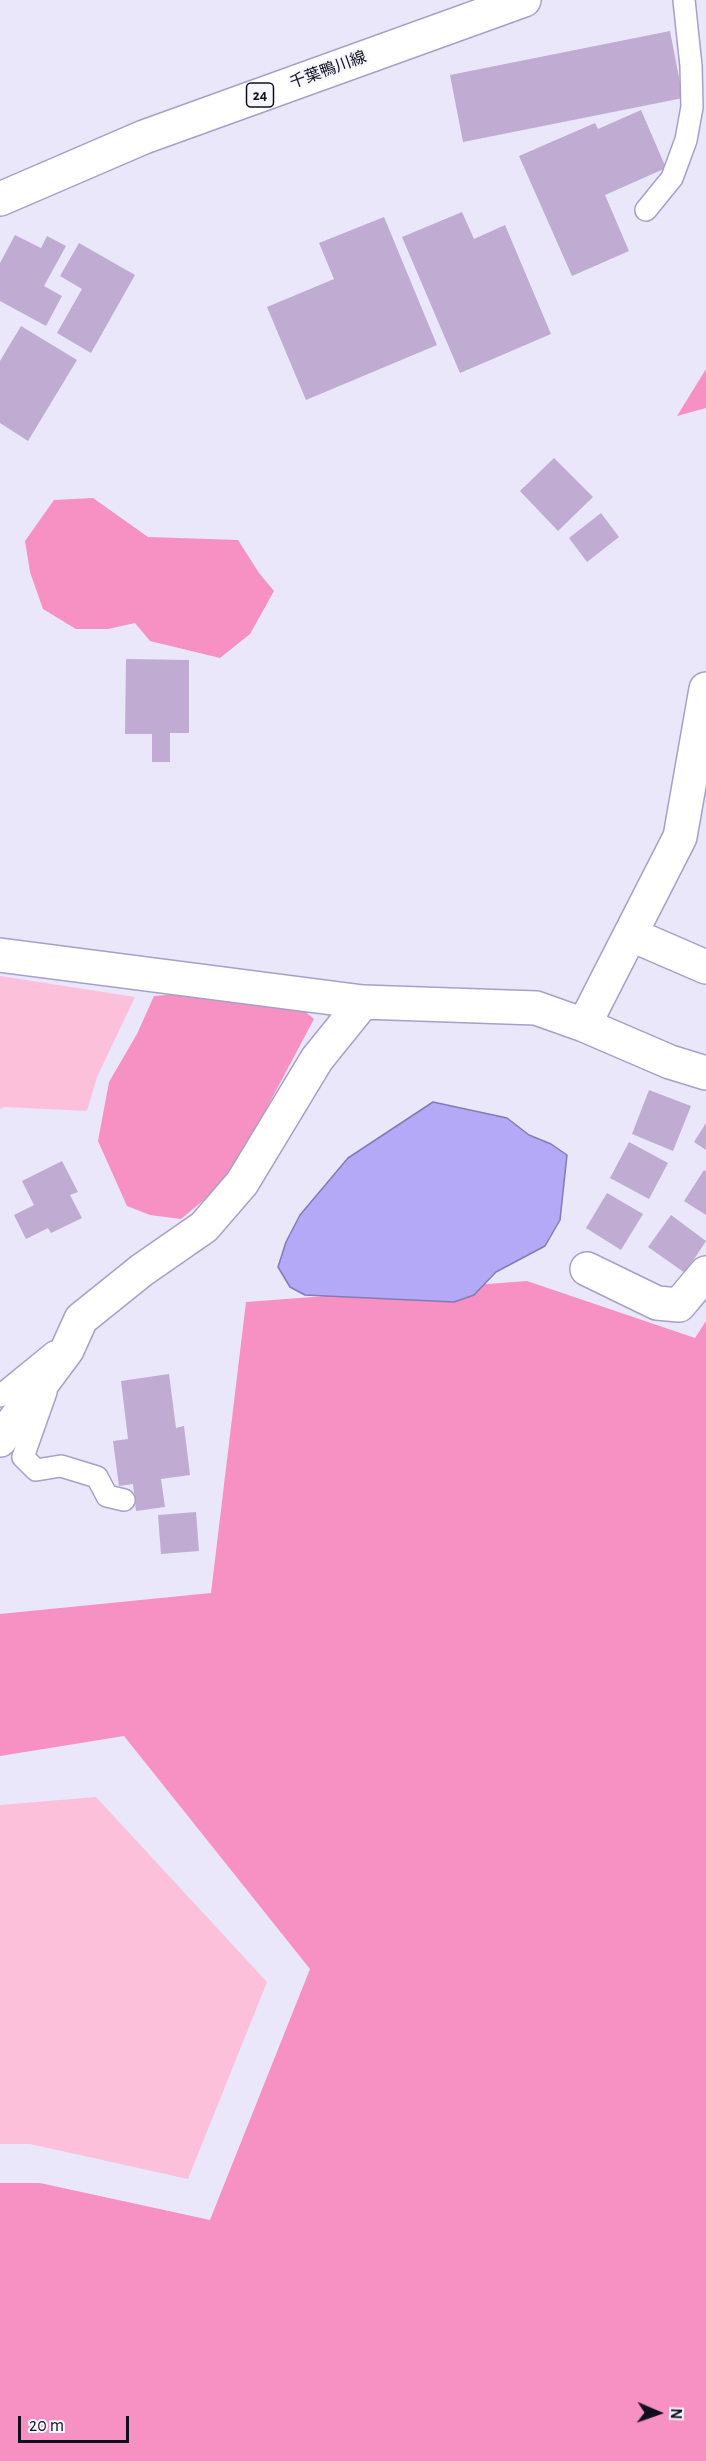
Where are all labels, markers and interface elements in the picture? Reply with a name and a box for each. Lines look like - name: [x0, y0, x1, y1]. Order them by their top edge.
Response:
- street label: 千葉鴨川線: [287, 47, 369, 93]
- road number: 24: [246, 83, 274, 107]
- north arrow: [628, 2383, 688, 2443]
- scale bar: [21, 2404, 132, 2442]
- text: N: [668, 2408, 684, 2419]
- text: 20 m: [29, 2417, 64, 2435]

